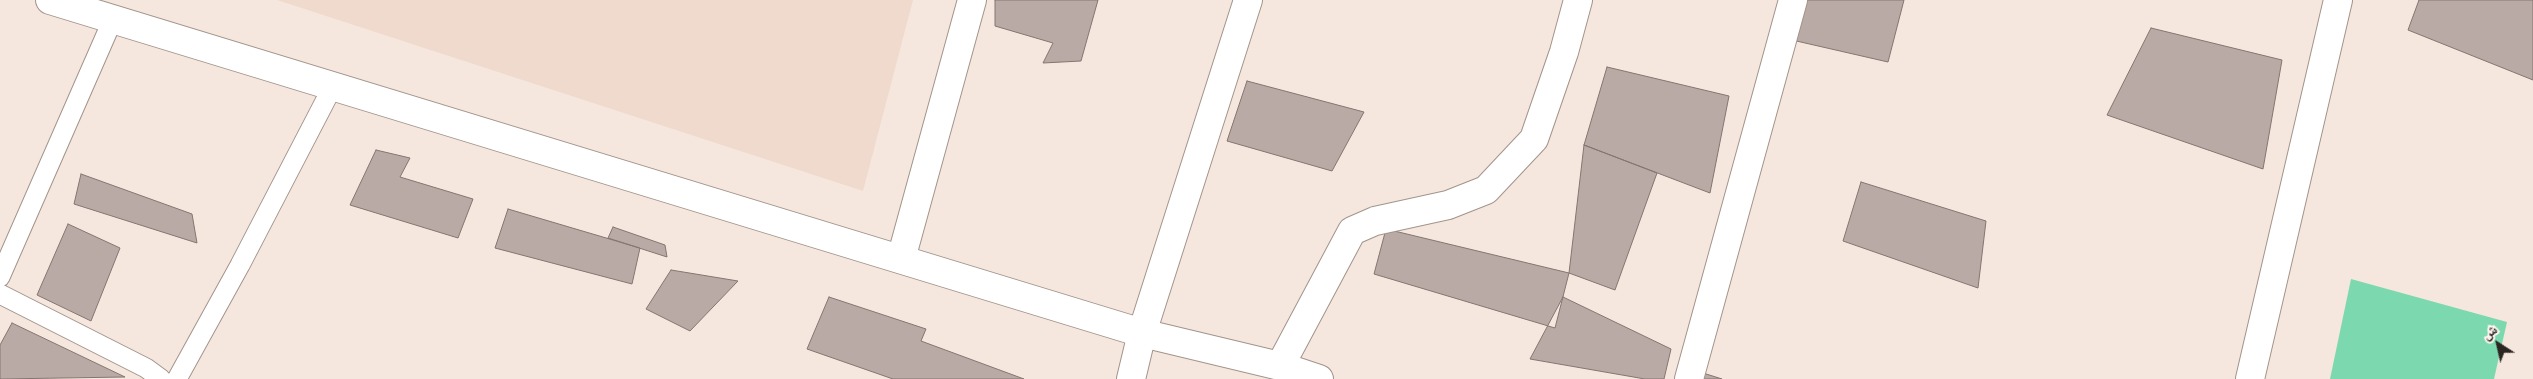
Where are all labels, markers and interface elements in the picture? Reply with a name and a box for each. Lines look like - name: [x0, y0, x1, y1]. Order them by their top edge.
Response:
- north arrow: [2473, 319, 2523, 369]
- text: ش: [2479, 321, 2500, 343]

